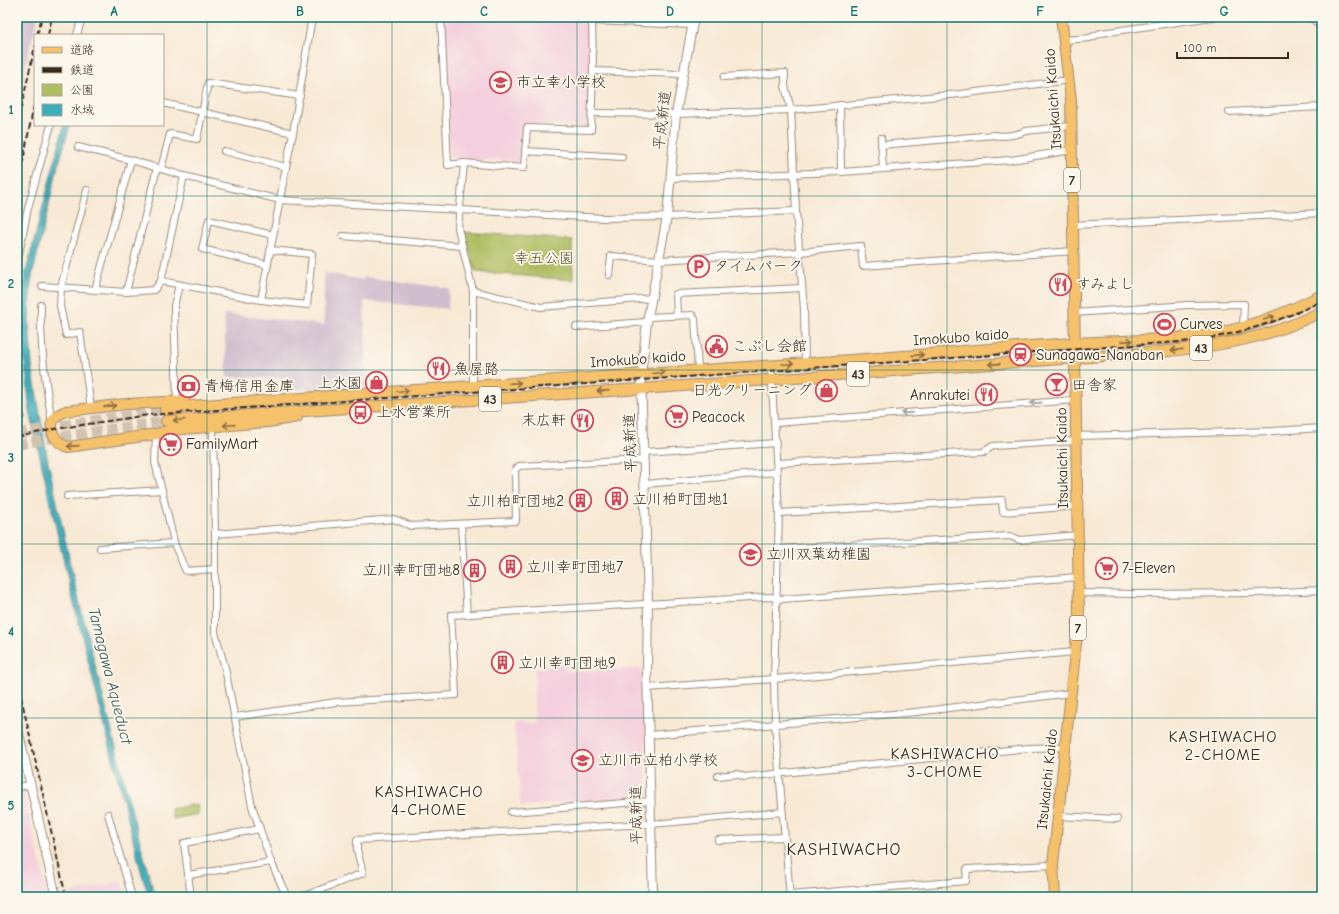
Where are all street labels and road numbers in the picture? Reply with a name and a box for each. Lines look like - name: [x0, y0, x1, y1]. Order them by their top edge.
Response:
- street label: Itsukaichi Kaido: [1040, 48, 1066, 150]
- street label: 平成新道: [649, 89, 675, 151]
- road number: 7: [1064, 168, 1080, 192]
- street label: Imokubo kaido: [912, 325, 1010, 349]
- road number: 43: [1190, 336, 1212, 360]
- street label: Imokubo kaido: [589, 347, 687, 371]
- road number: 43: [847, 362, 869, 386]
- road number: 43: [479, 387, 501, 411]
- street label: Itsukaichi Kaido: [1052, 407, 1072, 509]
- street label: 平成新道: [620, 413, 640, 473]
- road number: 7: [1070, 616, 1086, 640]
- street label: Itsukaichi Kaido: [1033, 728, 1061, 830]
- street label: 平成新道: [626, 785, 646, 845]

